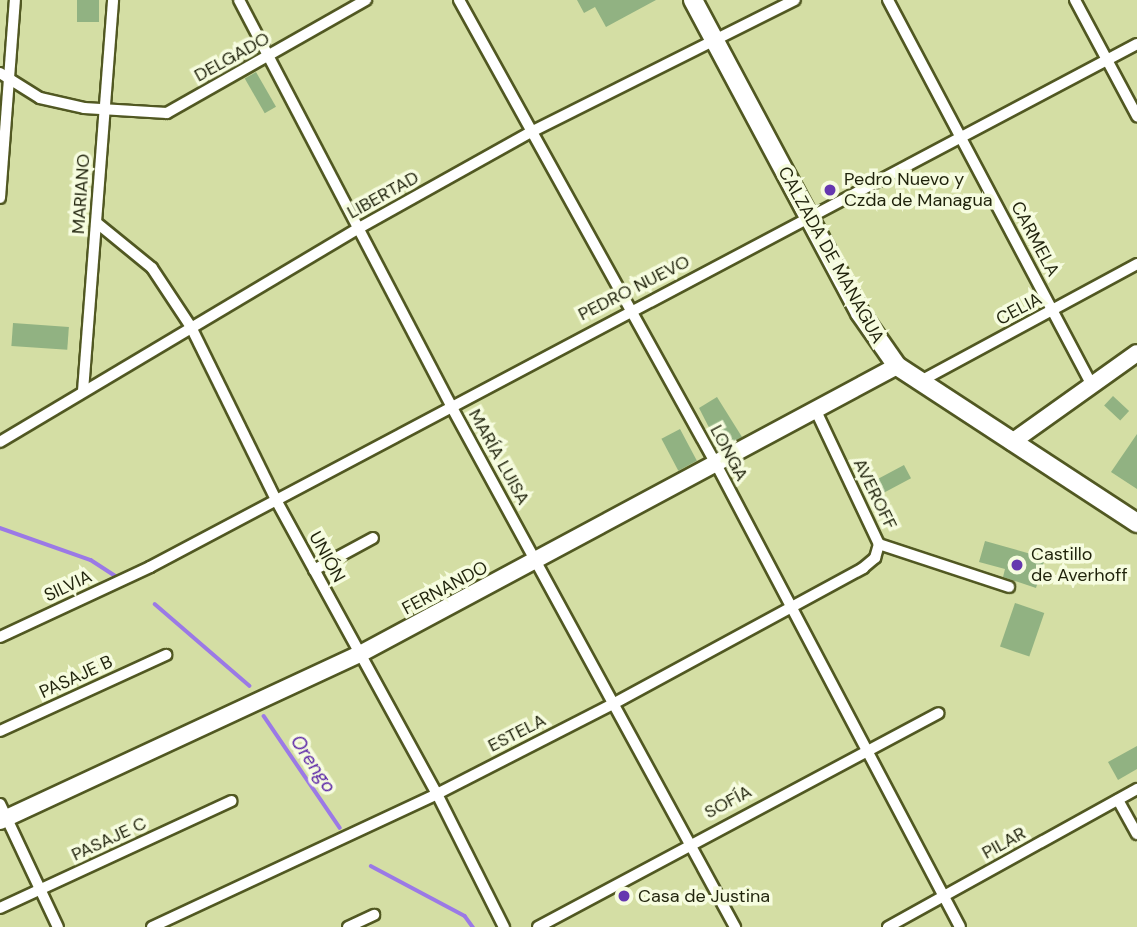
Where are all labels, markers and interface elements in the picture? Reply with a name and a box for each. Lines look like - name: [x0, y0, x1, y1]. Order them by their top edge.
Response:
- street label: DELGADO: [191, 27, 273, 87]
- street label: MARIANO: [67, 153, 95, 235]
- street label: CALZADA DE MANAGUA: [773, 163, 889, 347]
- street label: LIBERTAD: [343, 167, 423, 223]
- place label: Pedro Nuevo y Czda de Managua: [844, 169, 993, 212]
- marker: Pedro Nuevo y Czda de Managua: [822, 182, 838, 198]
- street label: CARMELA: [1006, 198, 1064, 280]
- street label: PEDRO NUEVO: [575, 251, 693, 325]
- street label: CELIA: [992, 288, 1046, 330]
- street label: MARÍA LUISA: [464, 405, 534, 509]
- street label: LONGA: [705, 421, 753, 485]
- street label: AVEROFF: [849, 455, 901, 533]
- street label: UNIÓN: [304, 528, 350, 586]
- place label: Castillo de Averhoff: [1031, 544, 1128, 586]
- street label: FERNANDO: [399, 556, 491, 620]
- marker: Castillo de Averhoff: [1009, 557, 1025, 573]
- street label: SILVIA: [41, 566, 95, 606]
- street label: PASAJE B: [36, 651, 116, 703]
- street label: ESTELA: [484, 709, 550, 757]
- water label: Orengo: [285, 731, 341, 797]
- street label: SOFÍA: [701, 781, 755, 823]
- street label: PASAJE C: [68, 812, 150, 866]
- street label: PILAR: [978, 822, 1030, 864]
- place label: Casa de Justina: [638, 885, 770, 907]
- marker: Casa de Justina: [616, 888, 632, 904]

